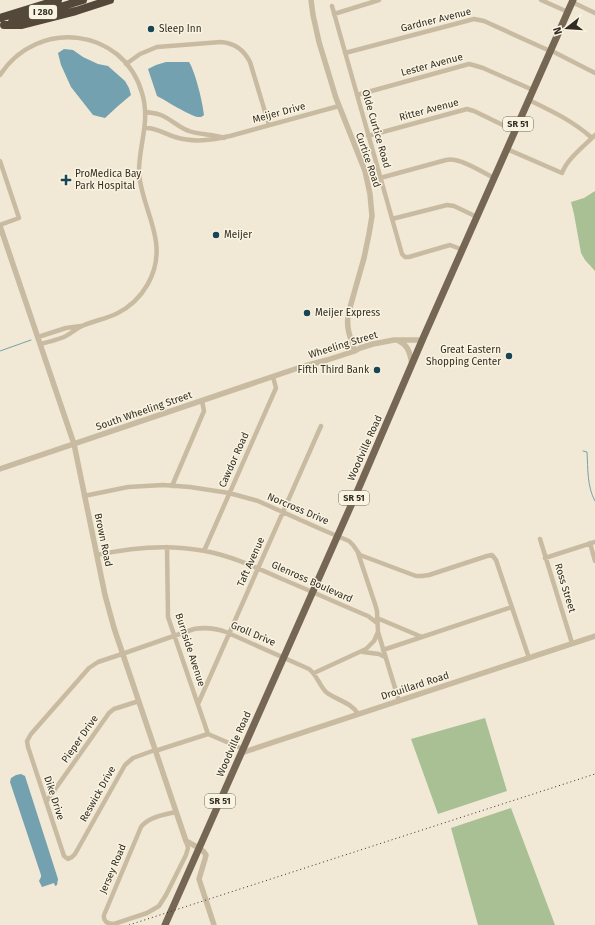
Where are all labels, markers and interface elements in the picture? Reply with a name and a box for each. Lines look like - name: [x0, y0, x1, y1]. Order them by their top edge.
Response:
- road number: I 280: [29, 5, 57, 19]
- street label: Gardner Avenue: [399, 5, 473, 35]
- north arrow: [547, 8, 587, 48]
- place label: Sleep Inn: [159, 23, 202, 35]
- marker: Sleep Inn: [146, 24, 156, 34]
- text: N: [551, 25, 565, 36]
- street label: Lester Avenue: [400, 51, 464, 79]
- street label: Olde Curtice Road: [359, 88, 393, 170]
- street label: Ritter Avenue: [398, 96, 460, 124]
- street label: Meijer Drive: [251, 100, 307, 126]
- road number: SR 51: [503, 117, 533, 131]
- street label: Curtice Road: [353, 131, 383, 189]
- place label: ProMedica Bay Park Hospital: [75, 168, 141, 192]
- marker: ProMedica Bay Park Hospital: [60, 174, 72, 186]
- place label: Meijer: [224, 229, 252, 241]
- marker: Meijer: [211, 230, 221, 240]
- place label: Meijer Express: [315, 307, 381, 319]
- marker: Meijer Express: [302, 308, 312, 318]
- street label: Wheeling Street: [307, 329, 379, 361]
- place label: Great Eastern Shopping Center: [426, 344, 501, 368]
- marker: Great Eastern Shopping Center: [504, 351, 514, 361]
- place label: Fifth Third Bank: [298, 364, 370, 376]
- marker: Fifth Third Bank: [372, 365, 382, 375]
- street label: South Wheeling Street: [94, 389, 194, 433]
- street label: Woodville Road: [345, 413, 385, 483]
- street label: Cawdor Road: [216, 430, 252, 490]
- street label: Norcross Drive: [265, 491, 331, 527]
- road number: SR 51: [339, 491, 369, 505]
- street label: Brown Road: [91, 512, 115, 568]
- street label: Taft Avenue: [235, 535, 267, 589]
- street label: Glenross Boulevard: [270, 559, 354, 605]
- street label: Ross Street: [552, 562, 578, 614]
- street label: Burnside Avenue: [172, 612, 208, 688]
- street label: Groll Drive: [229, 619, 277, 649]
- street label: Drouillard Road: [379, 669, 451, 703]
- street label: Woodville Road: [214, 709, 254, 779]
- street label: Pieper Drive: [59, 713, 101, 765]
- street label: Reswick Drive: [78, 764, 118, 824]
- street label: Dike Drive: [41, 774, 67, 822]
- road number: SR 51: [205, 794, 235, 808]
- street label: Jersey Road: [97, 842, 129, 896]

